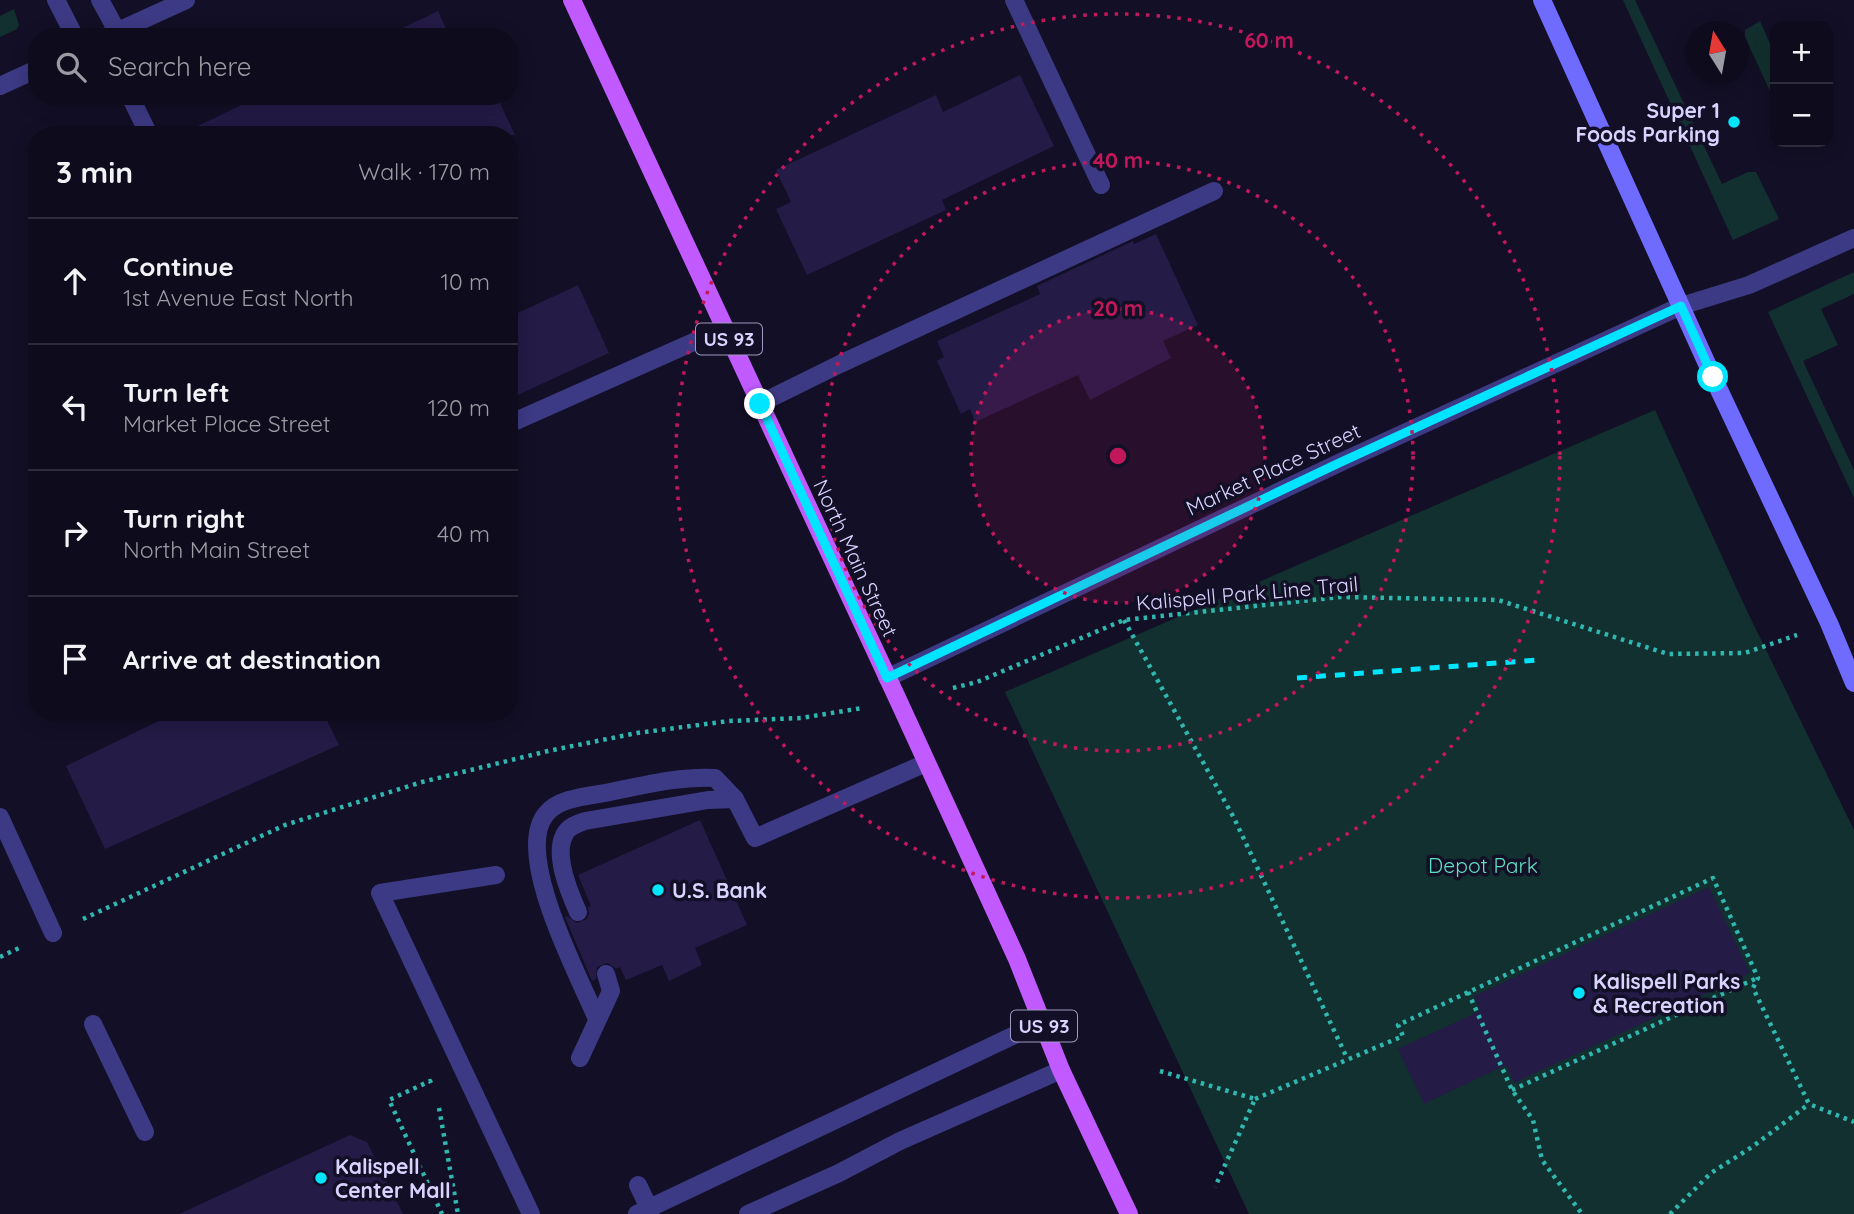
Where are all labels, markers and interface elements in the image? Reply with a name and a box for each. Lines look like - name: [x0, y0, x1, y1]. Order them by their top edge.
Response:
- north arrow: [1686, 21, 1749, 84]
- map controls: [1770, 21, 1833, 147]
- button: +: [1770, 21, 1833, 84]
- text: 60 m: [1244, 27, 1294, 53]
- search box: [28, 28, 518, 105]
- icon: search: [52, 48, 90, 86]
- text: Search here: [108, 50, 252, 83]
- button: −: [1770, 84, 1833, 147]
- place label: Super 1 Foods Parking: [1575, 97, 1720, 147]
- marker: Super 1 Foods Parking: [1726, 114, 1742, 130]
- text: 40 m: [1093, 147, 1143, 173]
- text: 3 min: [56, 153, 133, 191]
- text: Walk · 170 m: [358, 157, 490, 186]
- text: Continue: [123, 250, 234, 283]
- icon: ahead: [56, 262, 94, 300]
- text: 10 m: [441, 267, 490, 296]
- text: 1st Avenue East North: [123, 283, 354, 312]
- text: 20 m: [1093, 295, 1143, 321]
- road number: US 93: [696, 324, 762, 354]
- route start: [1697, 361, 1728, 392]
- text: Turn left: [123, 376, 230, 409]
- icon: left: [56, 388, 94, 426]
- route end: [744, 388, 775, 419]
- text: 120 m: [428, 393, 490, 422]
- text: Market Place Street: [123, 409, 331, 438]
- street label: Market Place Street: [1182, 417, 1364, 521]
- centre of rings: [1106, 444, 1130, 468]
- street label: North Main Street: [808, 475, 904, 641]
- text: Turn right: [123, 502, 245, 535]
- icon: right: [56, 514, 94, 552]
- text: 40 m: [437, 519, 490, 548]
- text: North Main Street: [123, 535, 310, 564]
- street label: Kalispell Park Line Trail: [1135, 570, 1359, 616]
- icon: arrive: [56, 640, 94, 678]
- text: Arrive at destination: [123, 643, 381, 676]
- park label: Depot Park: [1428, 852, 1538, 878]
- place label: U.S. Bank: [672, 877, 767, 903]
- marker: U.S. Bank: [650, 882, 666, 898]
- place label: Kalispell Parks & Recreation: [1593, 968, 1740, 1018]
- marker: Kalispell Parks & Recreation: [1571, 985, 1587, 1001]
- road number: US 93: [1011, 1010, 1077, 1042]
- place label: Kalispell Center Mall: [335, 1153, 451, 1203]
- marker: Kalispell Center Mall: [313, 1170, 329, 1186]

